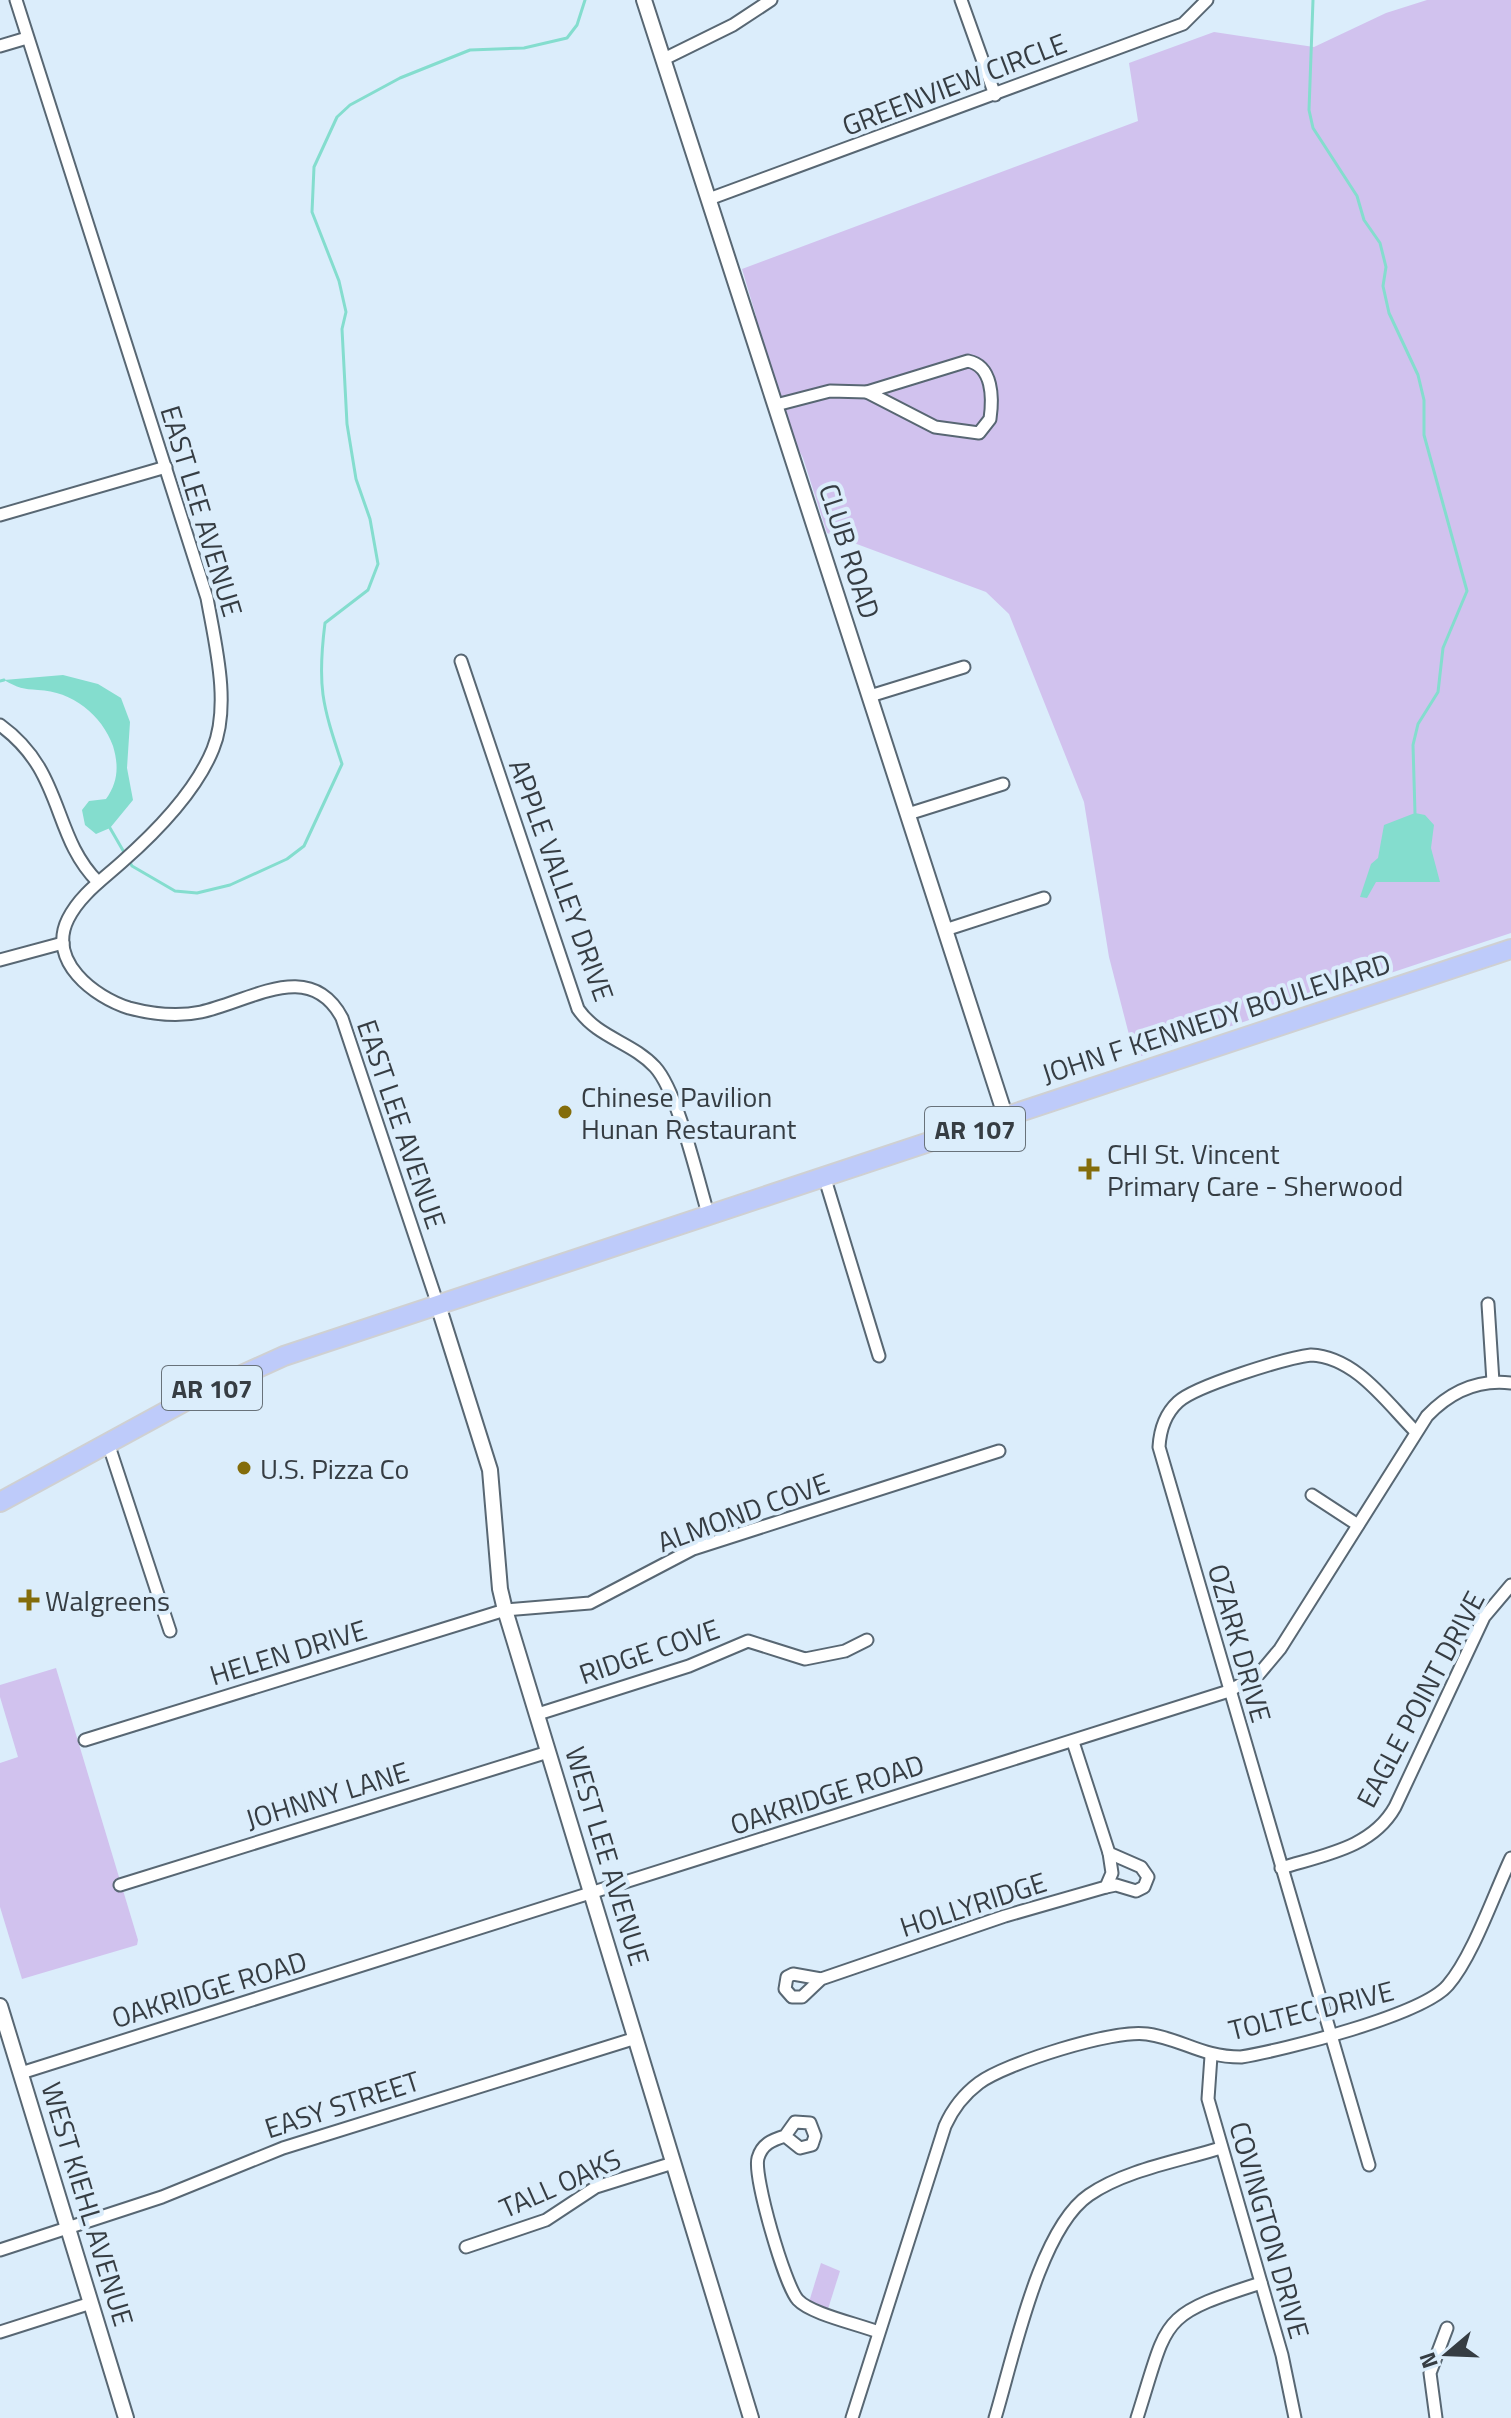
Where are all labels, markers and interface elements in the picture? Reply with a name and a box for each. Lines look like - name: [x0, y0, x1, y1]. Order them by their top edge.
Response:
- street label: GREENVIEW CIRCLE: [835, 21, 1073, 147]
- street label: EAST LEE AVENUE: [149, 400, 255, 622]
- street label: CLUB ROAD: [808, 478, 892, 624]
- street label: APPLE VALLEY DRIVE: [498, 753, 626, 1007]
- street label: JOHN F KENNEDY BOULEVARD: [1036, 941, 1396, 1095]
- street label: EAST LEE AVENUE: [346, 1014, 458, 1234]
- place label: Chinese Pavilion Hunan Restaurant: [581, 1075, 797, 1150]
- marker: Chinese Pavilion Hunan Restaurant: [556, 1103, 574, 1121]
- road number: AR 107: [925, 1107, 1025, 1151]
- place label: CHI St. Vincent Primary Care - Sherwood: [1107, 1132, 1403, 1207]
- marker: CHI St. Vincent Primary Care - Sherwood: [1078, 1158, 1100, 1180]
- road number: AR 107: [162, 1366, 262, 1410]
- place label: U.S. Pizza Co: [260, 1447, 409, 1490]
- marker: U.S. Pizza Co: [235, 1459, 253, 1477]
- street label: ALMOND COVE: [651, 1461, 835, 1563]
- street label: OZARK DRIVE: [1197, 1559, 1283, 1727]
- place label: Walgreens: [45, 1579, 170, 1622]
- street label: EAGLE POINT DRIVE: [1345, 1583, 1495, 1815]
- marker: Walgreens: [20, 1591, 38, 1609]
- street label: RIDGE COVE: [573, 1607, 725, 1695]
- street label: HELEN DRIVE: [204, 1608, 372, 1696]
- street label: WEST LEE AVENUE: [554, 1741, 662, 1971]
- street label: OAKRIDGE ROAD: [724, 1742, 930, 1846]
- street label: JOHNNY LANE: [240, 1750, 414, 1840]
- street label: HOLLYRIDGE: [894, 1860, 1052, 1948]
- street label: OAKRIDGE ROAD: [106, 1939, 312, 2039]
- street label: TOLTEC DRIVE: [1224, 1969, 1398, 2051]
- street label: EASY STREET: [259, 2059, 425, 2149]
- street label: WEST KIEHL AVENUE: [30, 2077, 146, 2331]
- street label: COVINGTON DRIVE: [1218, 2116, 1322, 2344]
- street label: TALL OAKS: [492, 2137, 628, 2229]
- north arrow: [1407, 2314, 1487, 2394]
- text: N: [1410, 2348, 1447, 2373]

